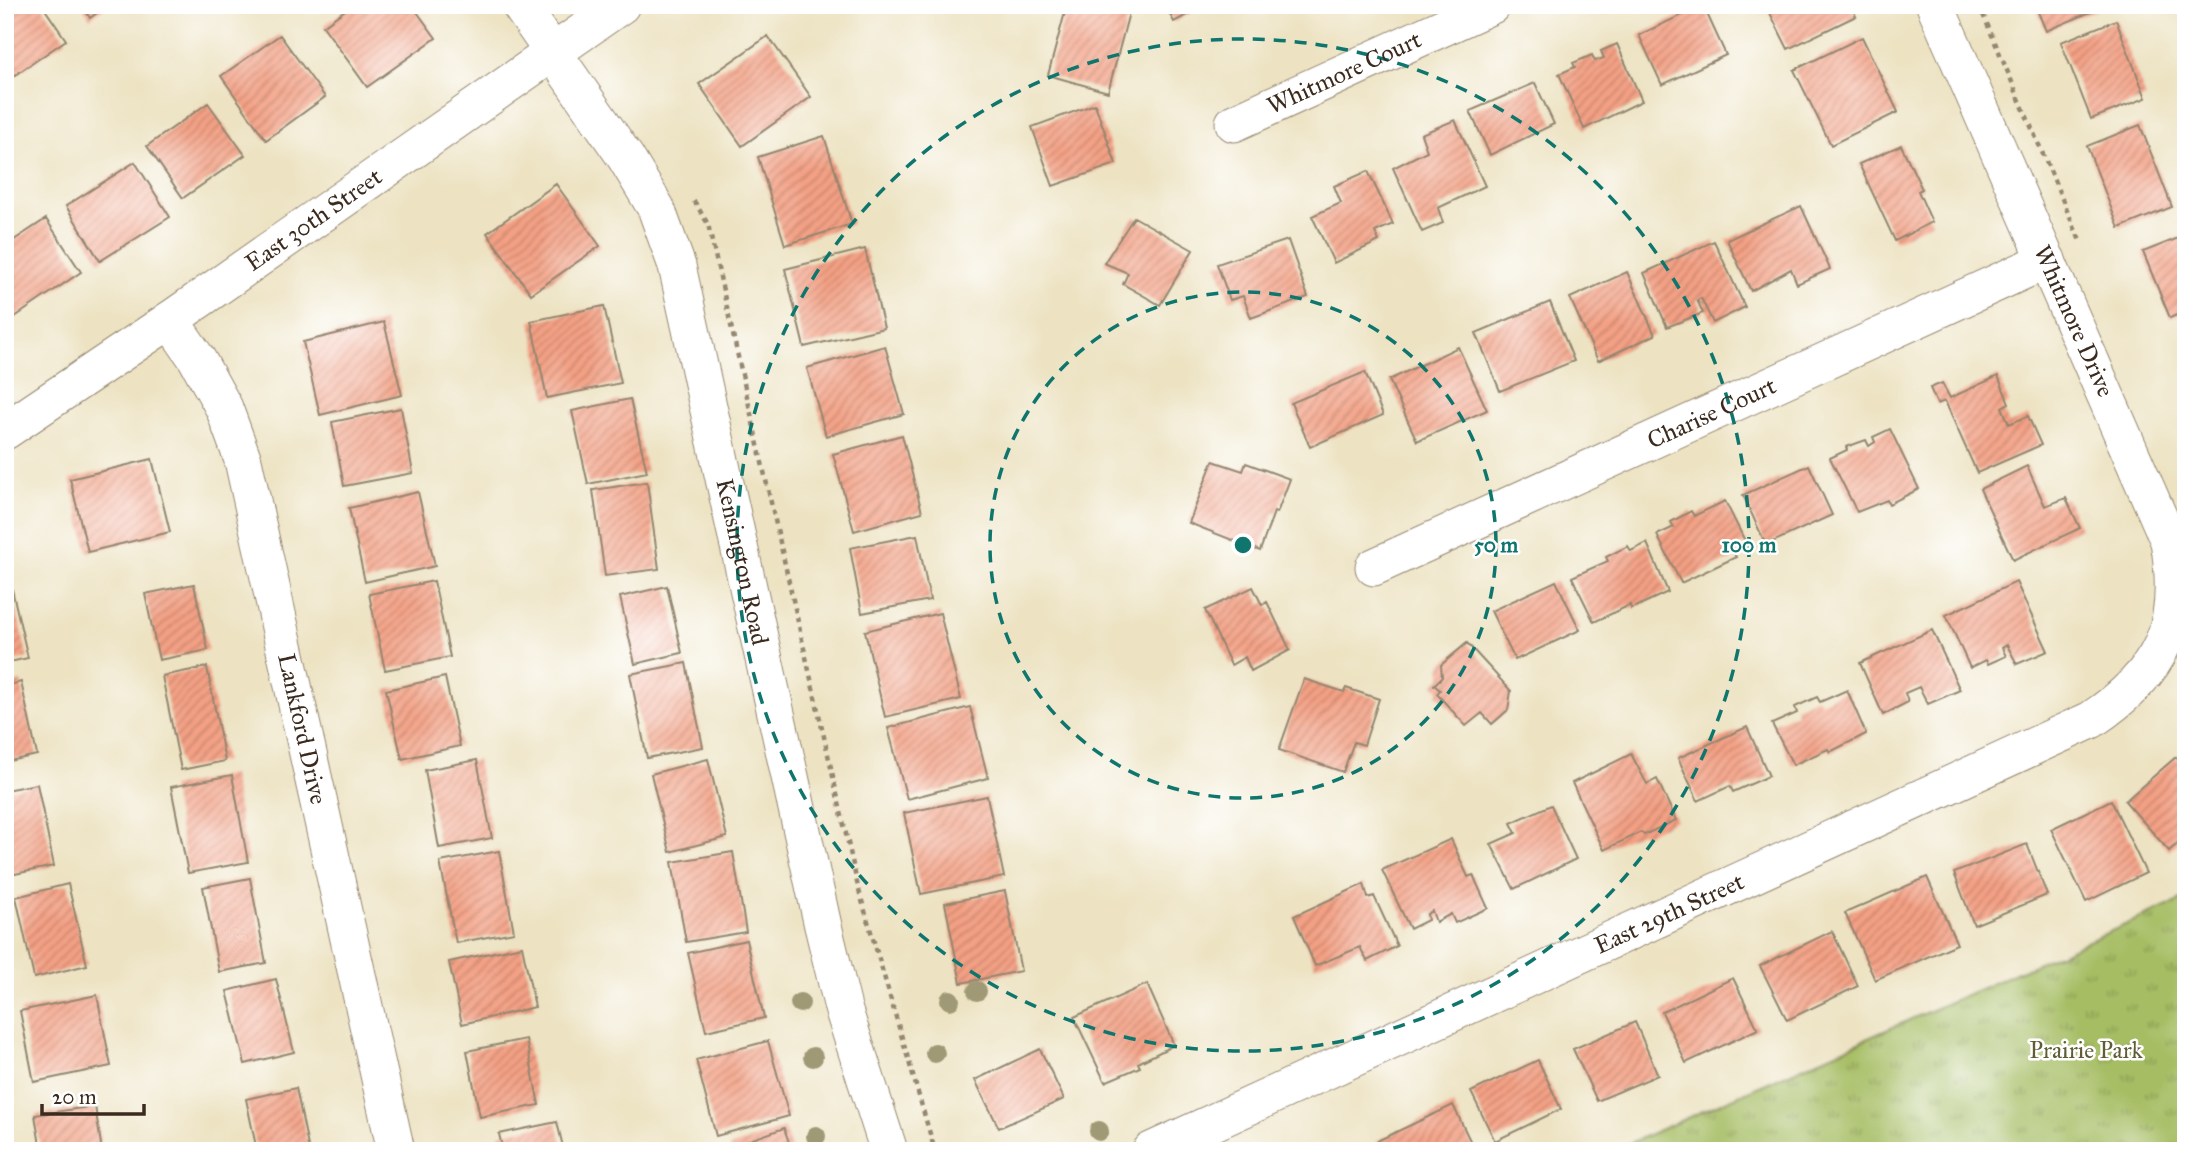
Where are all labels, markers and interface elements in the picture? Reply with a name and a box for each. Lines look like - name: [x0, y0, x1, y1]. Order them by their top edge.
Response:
- street label: Whitmore Court: [1262, 24, 1426, 121]
- street label: East 30th Street: [239, 161, 388, 278]
- street label: Whitmore Drive: [2027, 240, 2121, 402]
- street label: Charise Court: [1642, 370, 1781, 455]
- street label: Kensington Road: [709, 476, 775, 648]
- text: 50 m: [1474, 532, 1518, 558]
- text: 100 m: [1722, 532, 1777, 558]
- centre of rings: [1231, 533, 1255, 557]
- street label: Lankford Drive: [271, 650, 334, 807]
- street label: East 29th Street: [1590, 866, 1749, 961]
- park label: Prairie Park: [2029, 1035, 2144, 1065]
- scale bar: [42, 1072, 144, 1116]
- text: 20 m: [52, 1084, 97, 1110]

